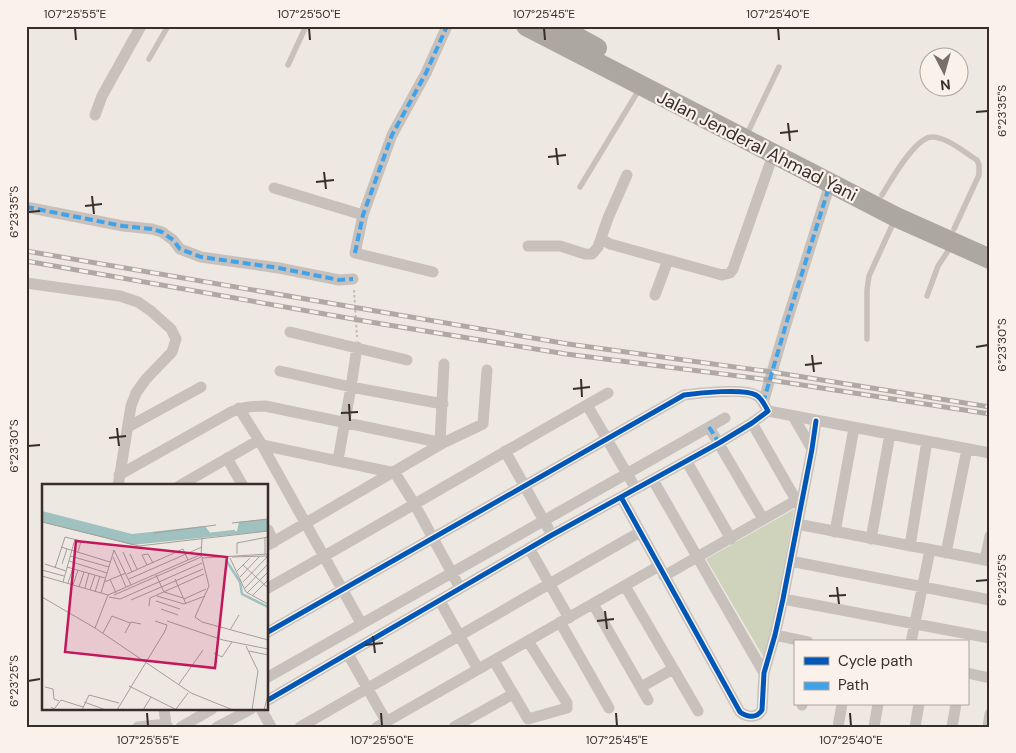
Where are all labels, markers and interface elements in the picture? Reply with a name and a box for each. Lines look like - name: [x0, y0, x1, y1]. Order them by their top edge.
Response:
- text: 107°25'55"E: [44, 6, 107, 22]
- text: 107°25'50"E: [277, 6, 341, 22]
- text: 107°25'45"E: [513, 6, 575, 22]
- text: 107°25'40"E: [746, 6, 810, 22]
- north arrow: [918, 48, 968, 98]
- text: N: [939, 75, 951, 94]
- street label: Jalan Jenderal Ahmad Yani: [653, 85, 861, 207]
- text: 6°23'35"S: [994, 85, 1010, 137]
- text: 6°23'35"S: [6, 186, 22, 238]
- text: 6°23'30"S: [994, 318, 1010, 372]
- text: 6°23'30"S: [6, 419, 22, 473]
- inset map: [42, 484, 269, 710]
- text: 6°23'25"S: [994, 554, 1010, 606]
- legend: [794, 640, 968, 706]
- text: Cycle path: [838, 651, 913, 671]
- text: 6°23'25"S: [6, 655, 22, 707]
- text: Path: [838, 675, 869, 695]
- text: 107°25'55"E: [117, 732, 180, 748]
- text: 107°25'50"E: [350, 732, 414, 748]
- text: 107°25'45"E: [586, 732, 648, 748]
- text: 107°25'40"E: [819, 732, 883, 748]

